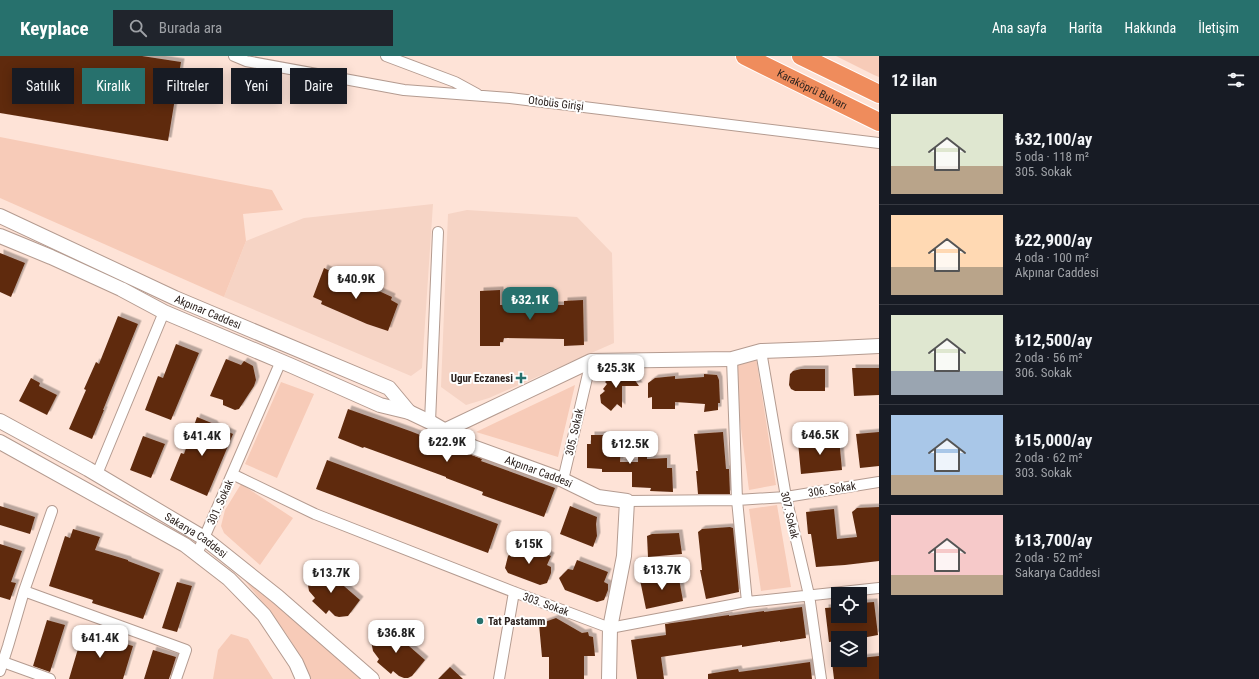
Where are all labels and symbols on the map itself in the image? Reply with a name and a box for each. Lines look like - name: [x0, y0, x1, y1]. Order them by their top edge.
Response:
- street label: Karaköprü Bulvarı: [775, 67, 849, 112]
- street label: Otobüs Girişi: [527, 94, 585, 113]
- pin: ₺40.9K: [323, 266, 389, 300]
- pin: ₺32.1K: [497, 287, 563, 321]
- street label: Akpınar Caddesi: [172, 293, 243, 332]
- pin: ₺25.3K: [583, 355, 649, 389]
- place label: Ugur Eczanesi: [451, 372, 513, 385]
- marker: Ugur Eczanesi: [516, 373, 526, 383]
- street label: 305. Sokak: [563, 407, 586, 457]
- pin: ₺46.5K: [787, 422, 853, 456]
- pin: ₺41.4K: [169, 423, 235, 457]
- pin: ₺22.9K: [414, 429, 480, 463]
- pin: ₺12.5K: [597, 431, 663, 465]
- street label: Akpınar Caddesi: [503, 453, 574, 491]
- street label: 301. Sokak: [205, 478, 236, 527]
- street label: 306. Sokak: [807, 479, 857, 500]
- street label: 307. Sokak: [778, 490, 801, 540]
- street label: Sakarya Caddesi: [162, 510, 230, 561]
- pin: ₺15K: [505, 531, 553, 565]
- pin: ₺13.7K: [629, 557, 695, 591]
- pin: ₺13.7K: [298, 560, 364, 594]
- street label: 303. Sokak: [521, 590, 571, 619]
- place label: Tat Pastamm: [488, 615, 545, 628]
- marker: Tat Pastamm: [475, 616, 485, 626]
- pin: ₺36.8K: [363, 620, 429, 654]
- pin: ₺41.4K: [67, 625, 133, 659]

